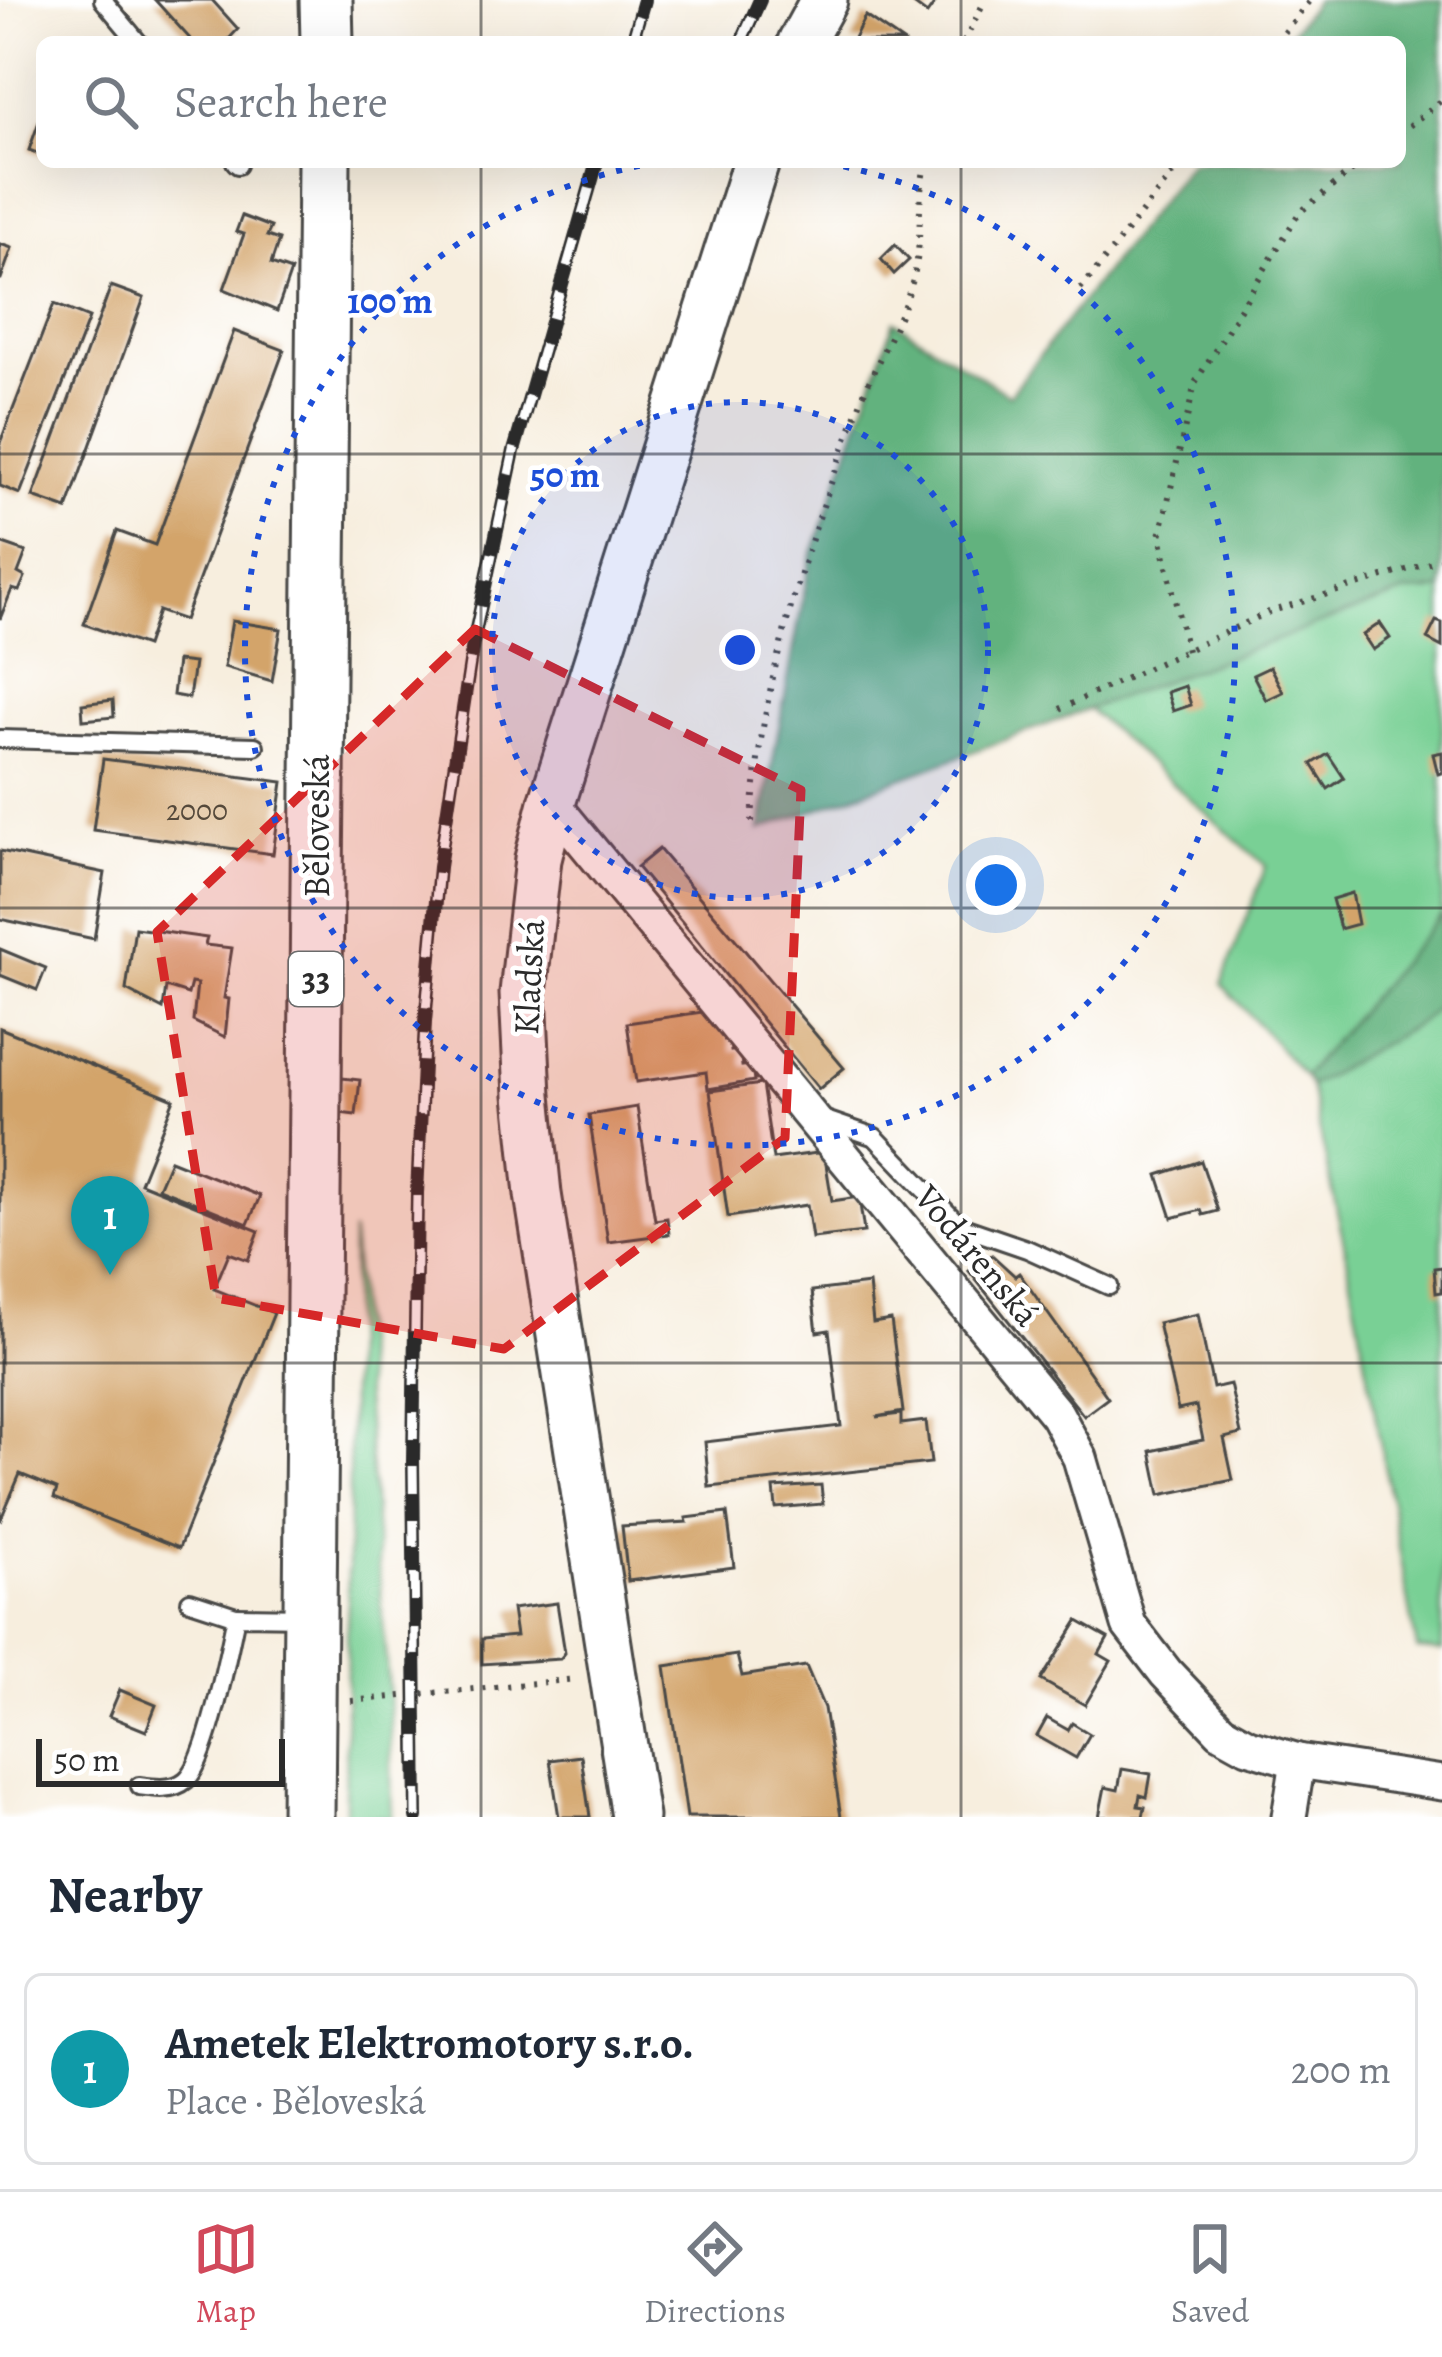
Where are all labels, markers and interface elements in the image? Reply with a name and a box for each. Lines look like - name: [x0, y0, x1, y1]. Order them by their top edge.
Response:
- search box: [36, 36, 1406, 168]
- icon: search: [78, 69, 144, 135]
- text: Search here: [174, 71, 388, 133]
- text: 100 m: [347, 276, 433, 325]
- text: 50 m: [530, 450, 600, 499]
- centre of rings: [719, 629, 761, 671]
- street label: Běloveská: [292, 754, 341, 898]
- house number: 2000: [166, 790, 228, 830]
- your location: [966, 855, 1026, 915]
- street label: Kladská: [501, 918, 556, 1036]
- road number: 33: [289, 952, 343, 1006]
- street label: Vodárenská: [903, 1173, 1051, 1337]
- pin: 1: [71, 1176, 149, 1275]
- scale bar: [36, 1733, 285, 1786]
- text: 50 m: [54, 1737, 120, 1782]
- text: Nearby: [48, 1860, 202, 1930]
- text: Ametek Elektromotory s.r.o.: [165, 2012, 694, 2074]
- text: 1: [83, 2043, 97, 2096]
- text: 200 m: [1291, 2043, 1391, 2096]
- text: Place · Běloveská: [165, 2074, 426, 2127]
- tab: Map: [193, 2216, 259, 2333]
- tab: Directions: [644, 2216, 786, 2333]
- tab: Saved: [1171, 2216, 1249, 2333]

